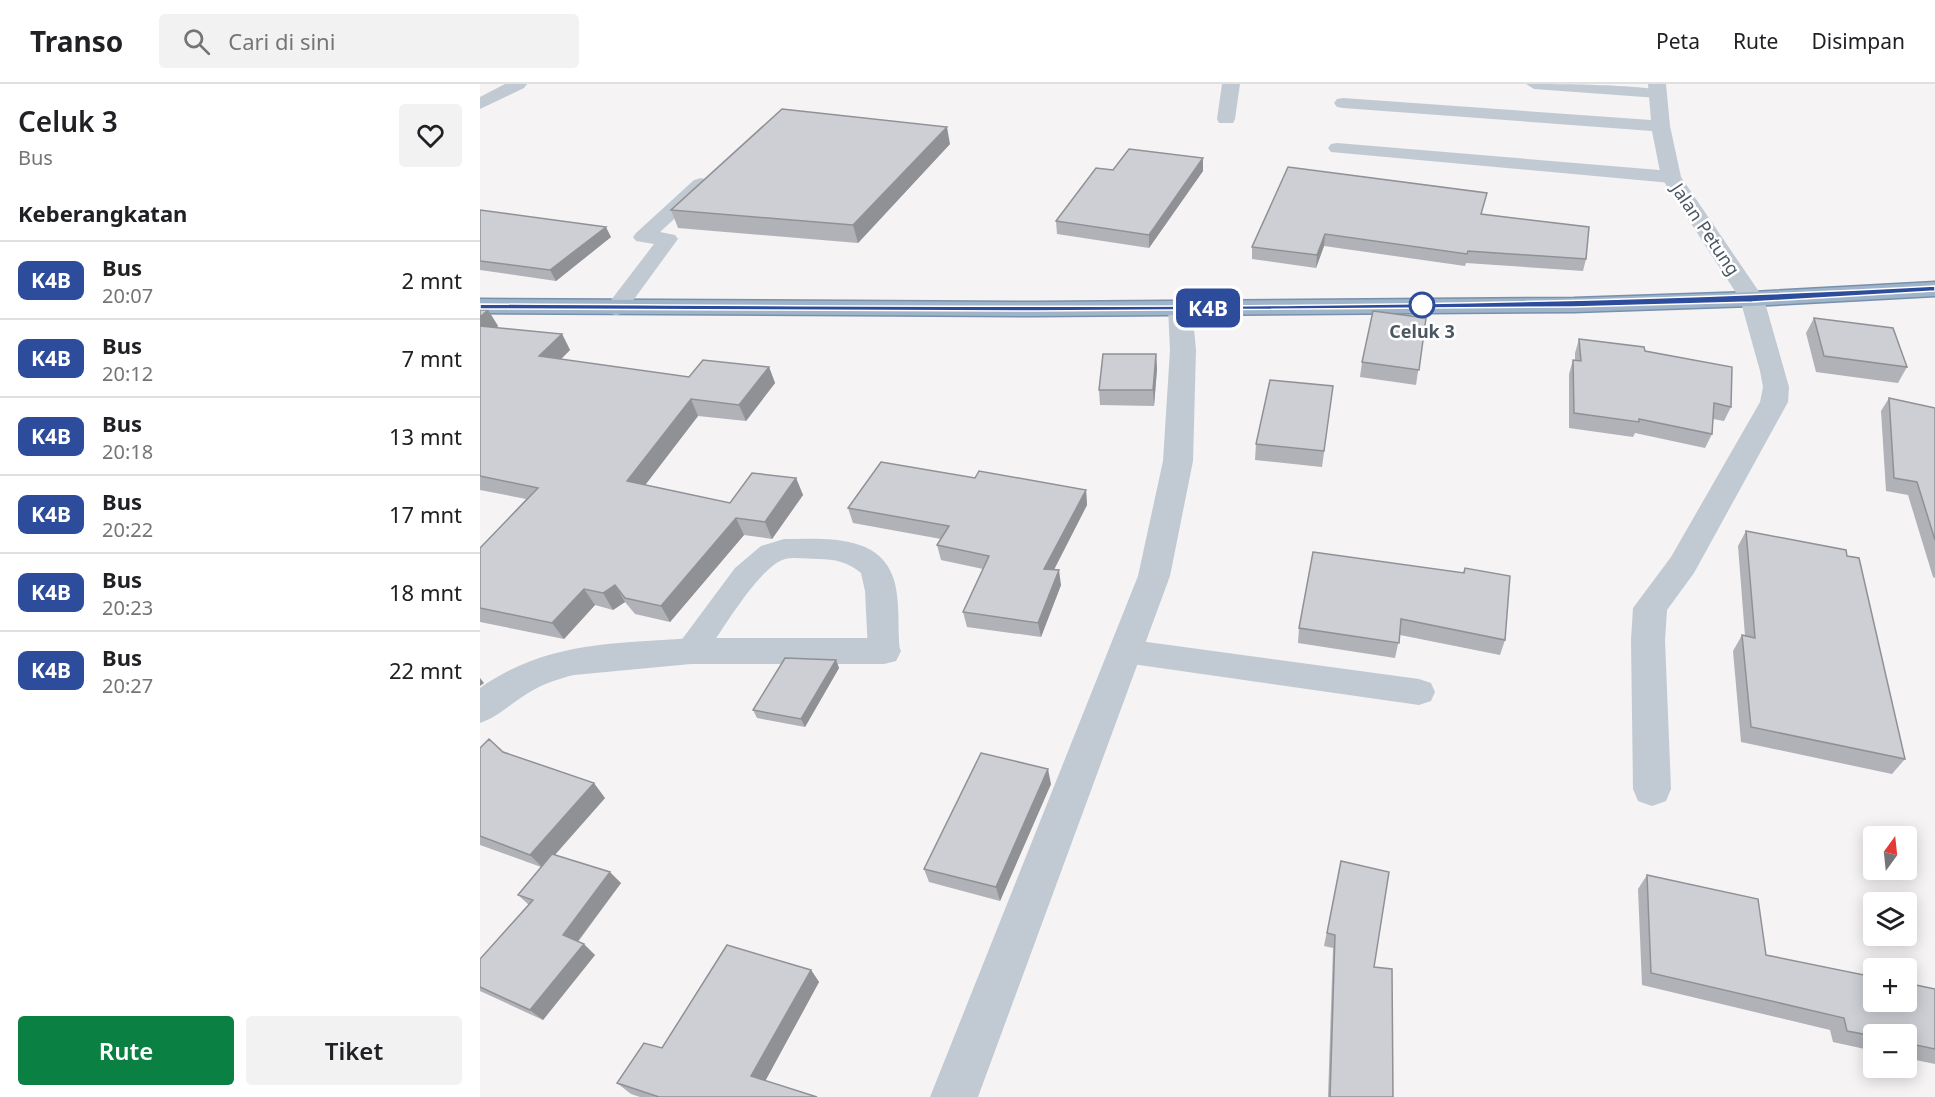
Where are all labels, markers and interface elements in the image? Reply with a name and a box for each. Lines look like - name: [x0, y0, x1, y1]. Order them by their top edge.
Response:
- search box: [159, 14, 579, 68]
- text: Transo: [30, 22, 123, 60]
- icon: search: [180, 25, 213, 58]
- text: Cari di sini: [228, 26, 335, 56]
- text: Peta: [1656, 27, 1700, 55]
- text: Rute: [1733, 27, 1778, 55]
- text: Disimpan: [1811, 27, 1905, 55]
- text: Celuk 3: [18, 102, 118, 140]
- button: heart: [399, 104, 462, 167]
- text: Bus: [18, 144, 53, 171]
- street label: Jalan Petung: [1665, 177, 1746, 280]
- text: Keberangkatan: [18, 198, 187, 228]
- text: Bus: [102, 252, 142, 282]
- text: 2 mnt: [402, 265, 462, 295]
- text: K4B: [31, 266, 71, 294]
- text: 20:07: [102, 282, 153, 309]
- line badge: K4B: [1174, 288, 1242, 328]
- marker: Celuk 3: [1409, 292, 1435, 318]
- text: K4B: [1188, 294, 1228, 322]
- place label: Celuk 3: [1389, 319, 1455, 343]
- text: Bus: [102, 330, 142, 360]
- text: 7 mnt: [402, 343, 462, 373]
- text: K4B: [31, 344, 71, 372]
- text: 20:12: [102, 360, 153, 387]
- text: Bus: [102, 408, 142, 438]
- text: 13 mnt: [389, 421, 462, 451]
- text: K4B: [31, 422, 71, 450]
- text: 20:18: [102, 438, 153, 465]
- text: Bus: [102, 486, 142, 516]
- text: 17 mnt: [389, 499, 462, 529]
- text: K4B: [31, 500, 71, 528]
- text: 20:22: [102, 516, 153, 543]
- text: Bus: [102, 564, 142, 594]
- text: 18 mnt: [389, 577, 462, 607]
- text: K4B: [31, 578, 71, 606]
- text: 20:23: [102, 594, 153, 621]
- text: Bus: [102, 642, 142, 672]
- text: 22 mnt: [389, 655, 462, 685]
- text: K4B: [31, 656, 71, 684]
- text: 20:27: [102, 672, 153, 699]
- north arrow: [1863, 826, 1917, 880]
- map controls: [1863, 826, 1917, 1078]
- button: layers: [1863, 892, 1917, 946]
- button: +: [1863, 958, 1917, 1012]
- button: Rute: [18, 1016, 234, 1085]
- button: Tiket: [246, 1016, 462, 1085]
- button: −: [1863, 1024, 1917, 1078]

